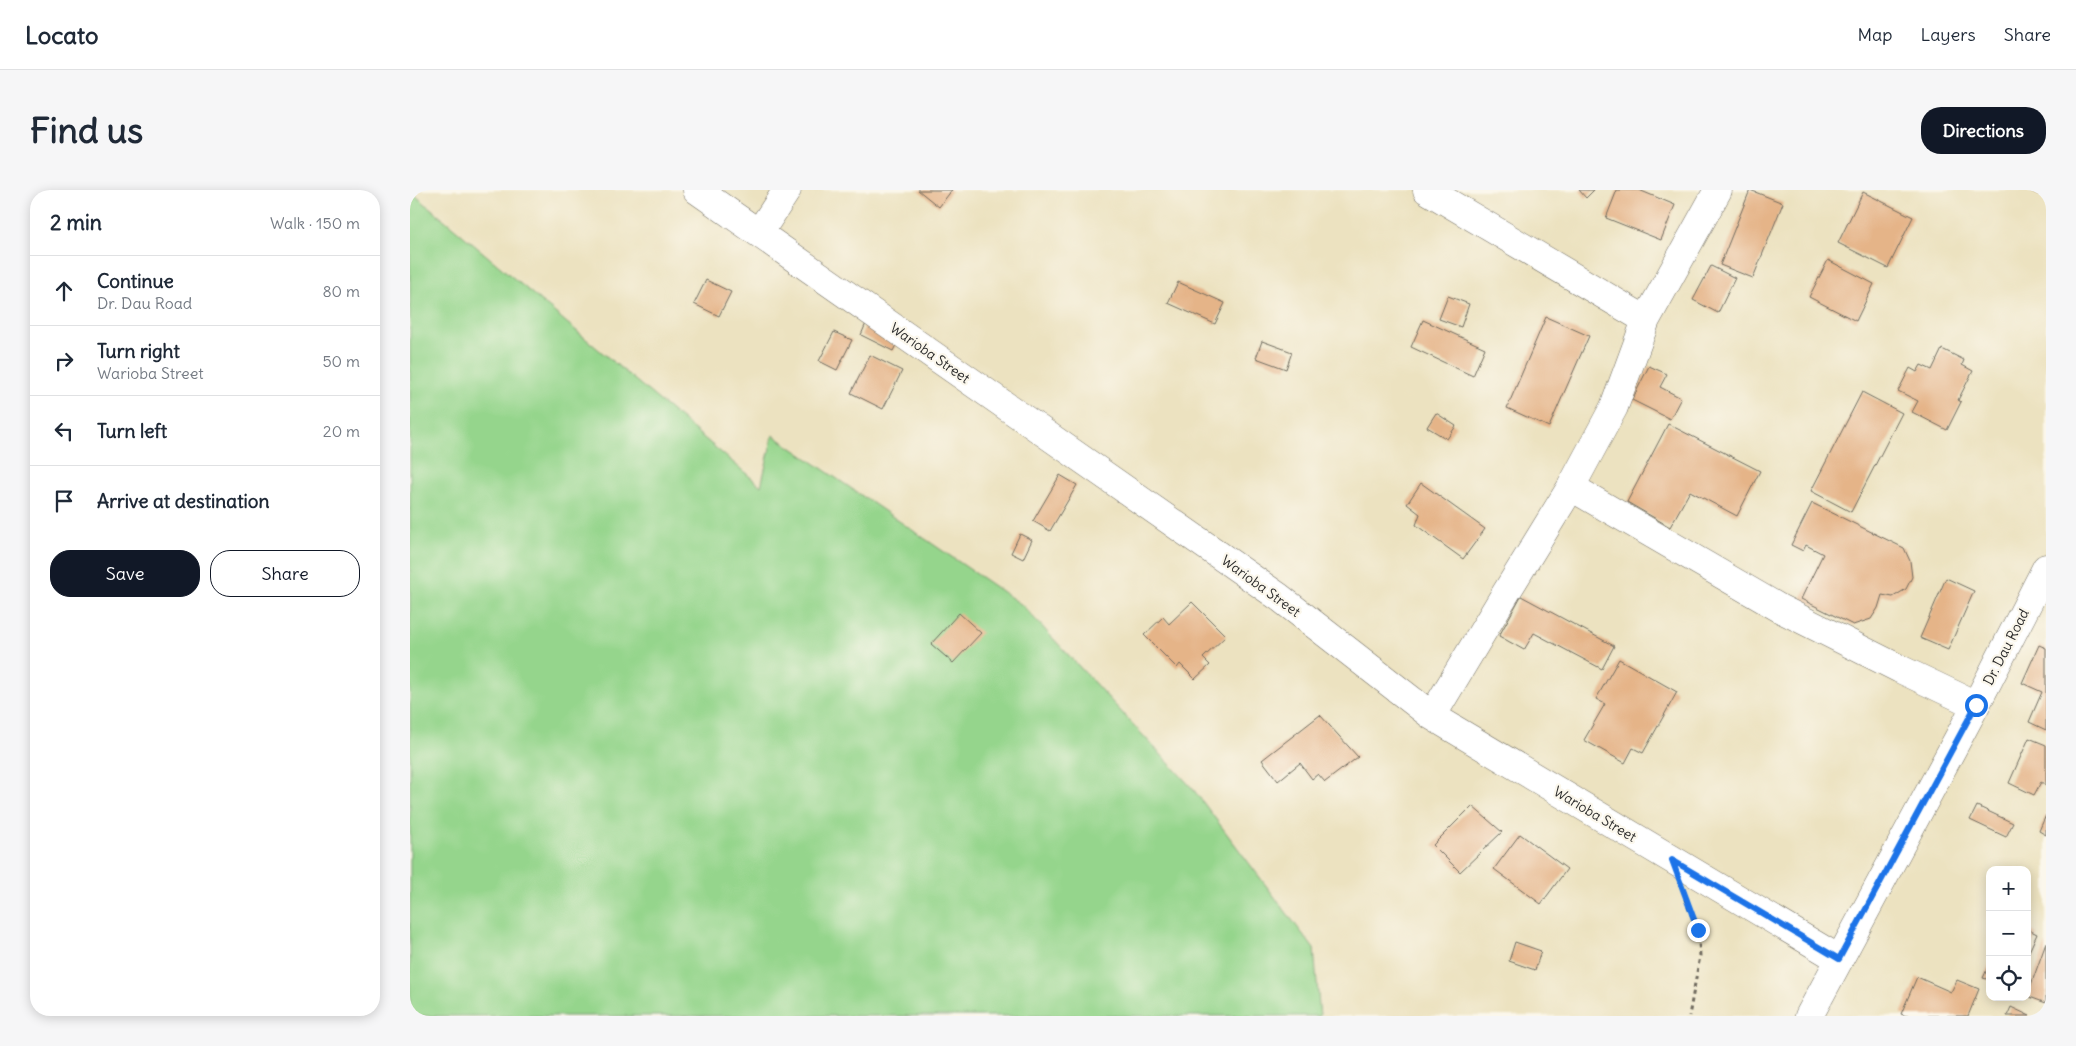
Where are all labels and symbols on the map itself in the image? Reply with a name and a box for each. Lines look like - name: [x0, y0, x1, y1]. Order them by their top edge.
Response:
- street label: Warioba Street: [887, 319, 974, 387]
- street label: Warioba Street: [1218, 551, 1304, 621]
- street label: Dr. Dau Road: [1979, 606, 2033, 688]
- route start: [1965, 694, 1988, 717]
- street label: Warioba Street: [1550, 782, 1640, 846]
- route end: [1687, 919, 1710, 942]

